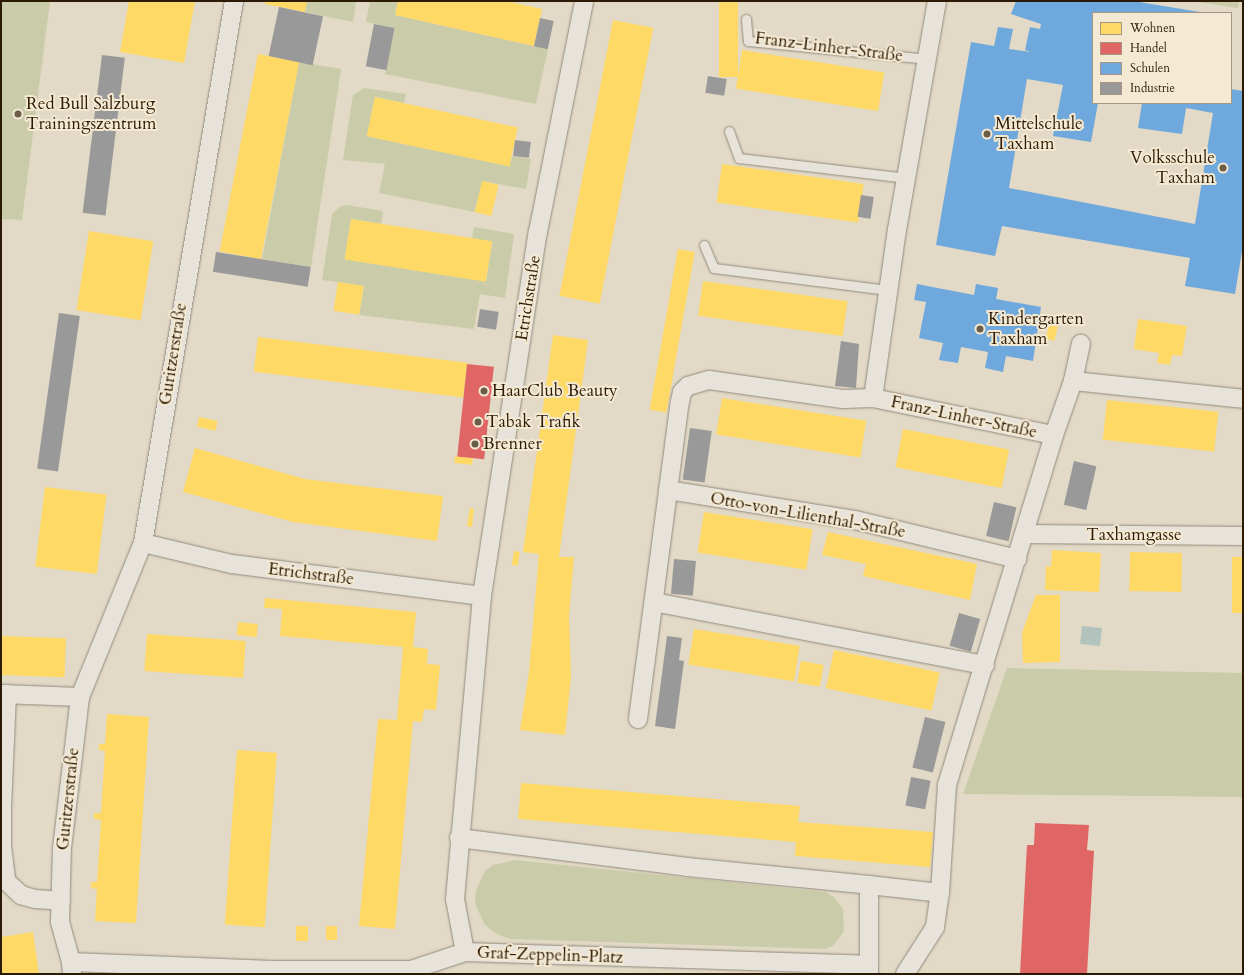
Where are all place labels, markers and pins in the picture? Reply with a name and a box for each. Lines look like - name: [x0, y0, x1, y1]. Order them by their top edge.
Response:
- place label: Red Bull Salzburg Trainingszentrum: [26, 94, 156, 134]
- marker: Red Bull Salzburg Trainingszentrum: [13, 109, 23, 119]
- place label: Mittelschule Taxham: [995, 114, 1083, 154]
- marker: Mittelschule Taxham: [982, 129, 992, 139]
- place label: Volksschule Taxham: [1130, 148, 1215, 188]
- marker: Volksschule Taxham: [1218, 163, 1228, 173]
- place label: Kindergarten Taxham: [988, 309, 1084, 349]
- marker: Kindergarten Taxham: [975, 324, 985, 334]
- place label: HaarClub Beauty: [492, 381, 618, 401]
- marker: HaarClub Beauty: [479, 386, 489, 396]
- place label: Tabak Trafik: [486, 412, 581, 432]
- marker: Tabak Trafik: [473, 417, 483, 427]
- place label: Brenner: [483, 434, 542, 454]
- marker: Brenner: [470, 439, 480, 449]

